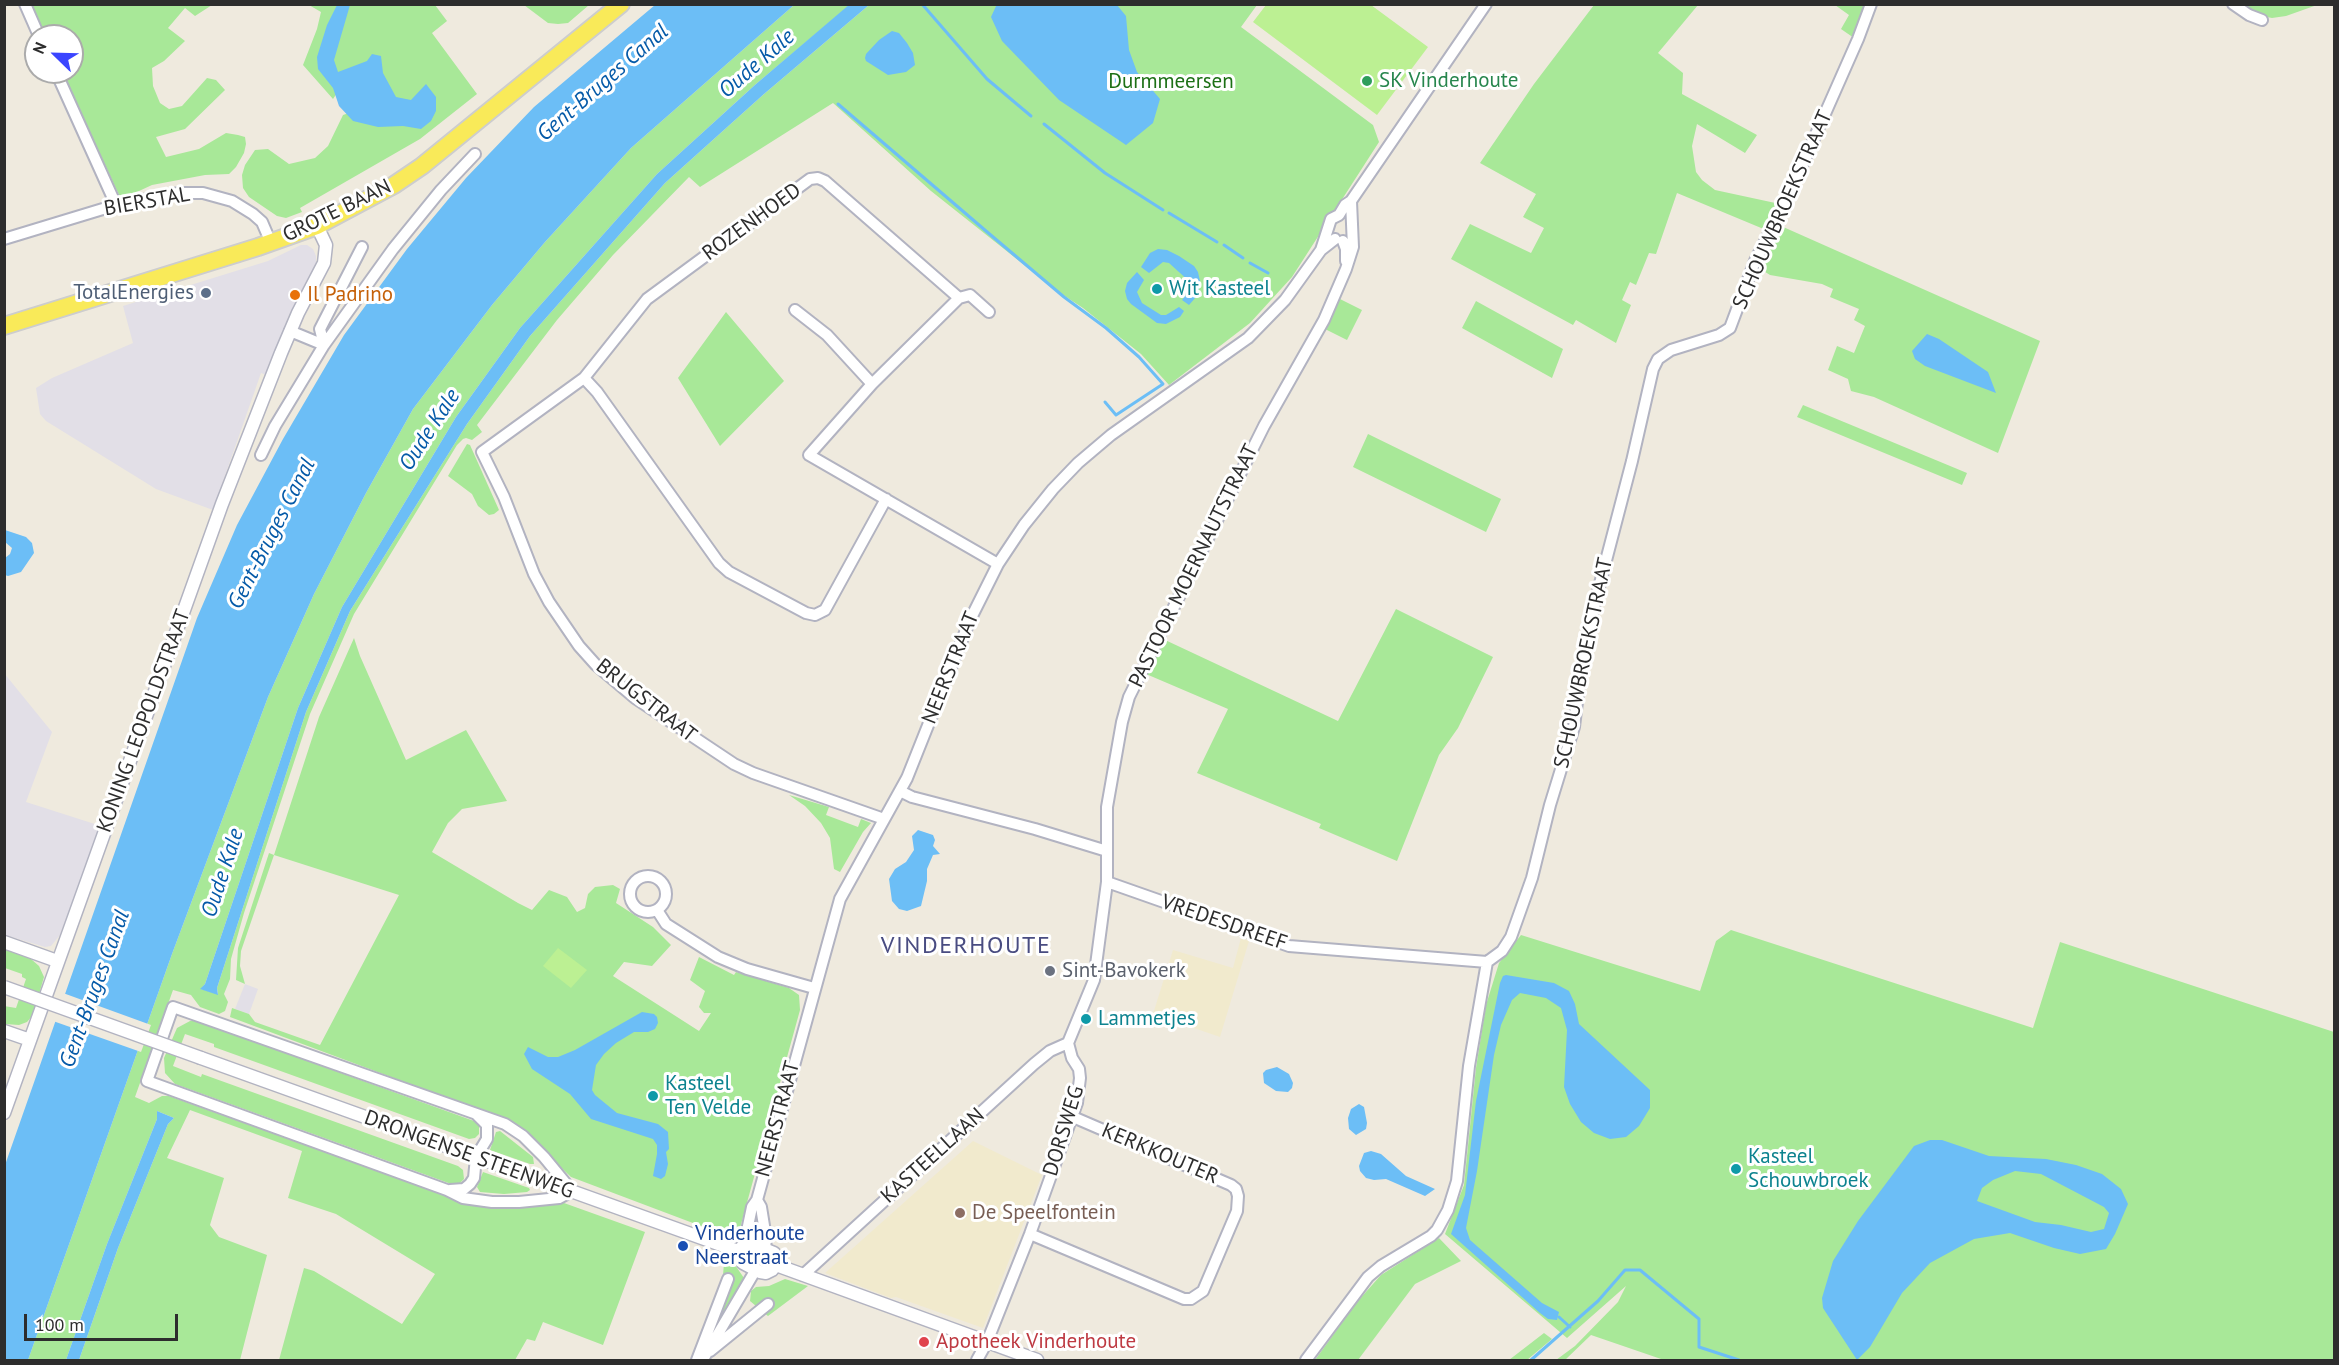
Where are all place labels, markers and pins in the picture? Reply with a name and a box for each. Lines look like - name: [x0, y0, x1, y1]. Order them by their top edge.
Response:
- place label: SK Vinderhoute: [1379, 68, 1518, 94]
- marker: SK Vinderhoute: [1360, 74, 1374, 88]
- place label: Wit Kasteel: [1169, 276, 1270, 302]
- place label: TotalEnergies: [73, 280, 194, 306]
- place label: Il Padrino: [307, 282, 393, 308]
- marker: Wit Kasteel: [1150, 282, 1164, 296]
- marker: TotalEnergies: [199, 286, 213, 300]
- marker: Il Padrino: [288, 288, 302, 302]
- place label: Sint-Bavokerk: [1062, 958, 1186, 984]
- marker: Sint-Bavokerk: [1043, 964, 1057, 978]
- place label: Lammetjes: [1098, 1006, 1196, 1032]
- marker: Lammetjes: [1079, 1012, 1093, 1026]
- place label: Kasteel Ten Velde: [665, 1071, 751, 1121]
- marker: Kasteel Ten Velde: [646, 1089, 660, 1103]
- place label: Kasteel Schouwbroek: [1748, 1144, 1869, 1194]
- marker: Kasteel Schouwbroek: [1729, 1162, 1743, 1176]
- place label: De Speelfontein: [972, 1200, 1116, 1226]
- marker: De Speelfontein: [953, 1206, 967, 1220]
- place label: Vinderhoute Neerstraat: [695, 1221, 805, 1271]
- marker: Vinderhoute Neerstraat: [676, 1239, 690, 1253]
- place label: Apotheek Vinderhoute: [936, 1329, 1136, 1355]
- marker: Apotheek Vinderhoute: [917, 1335, 931, 1349]

